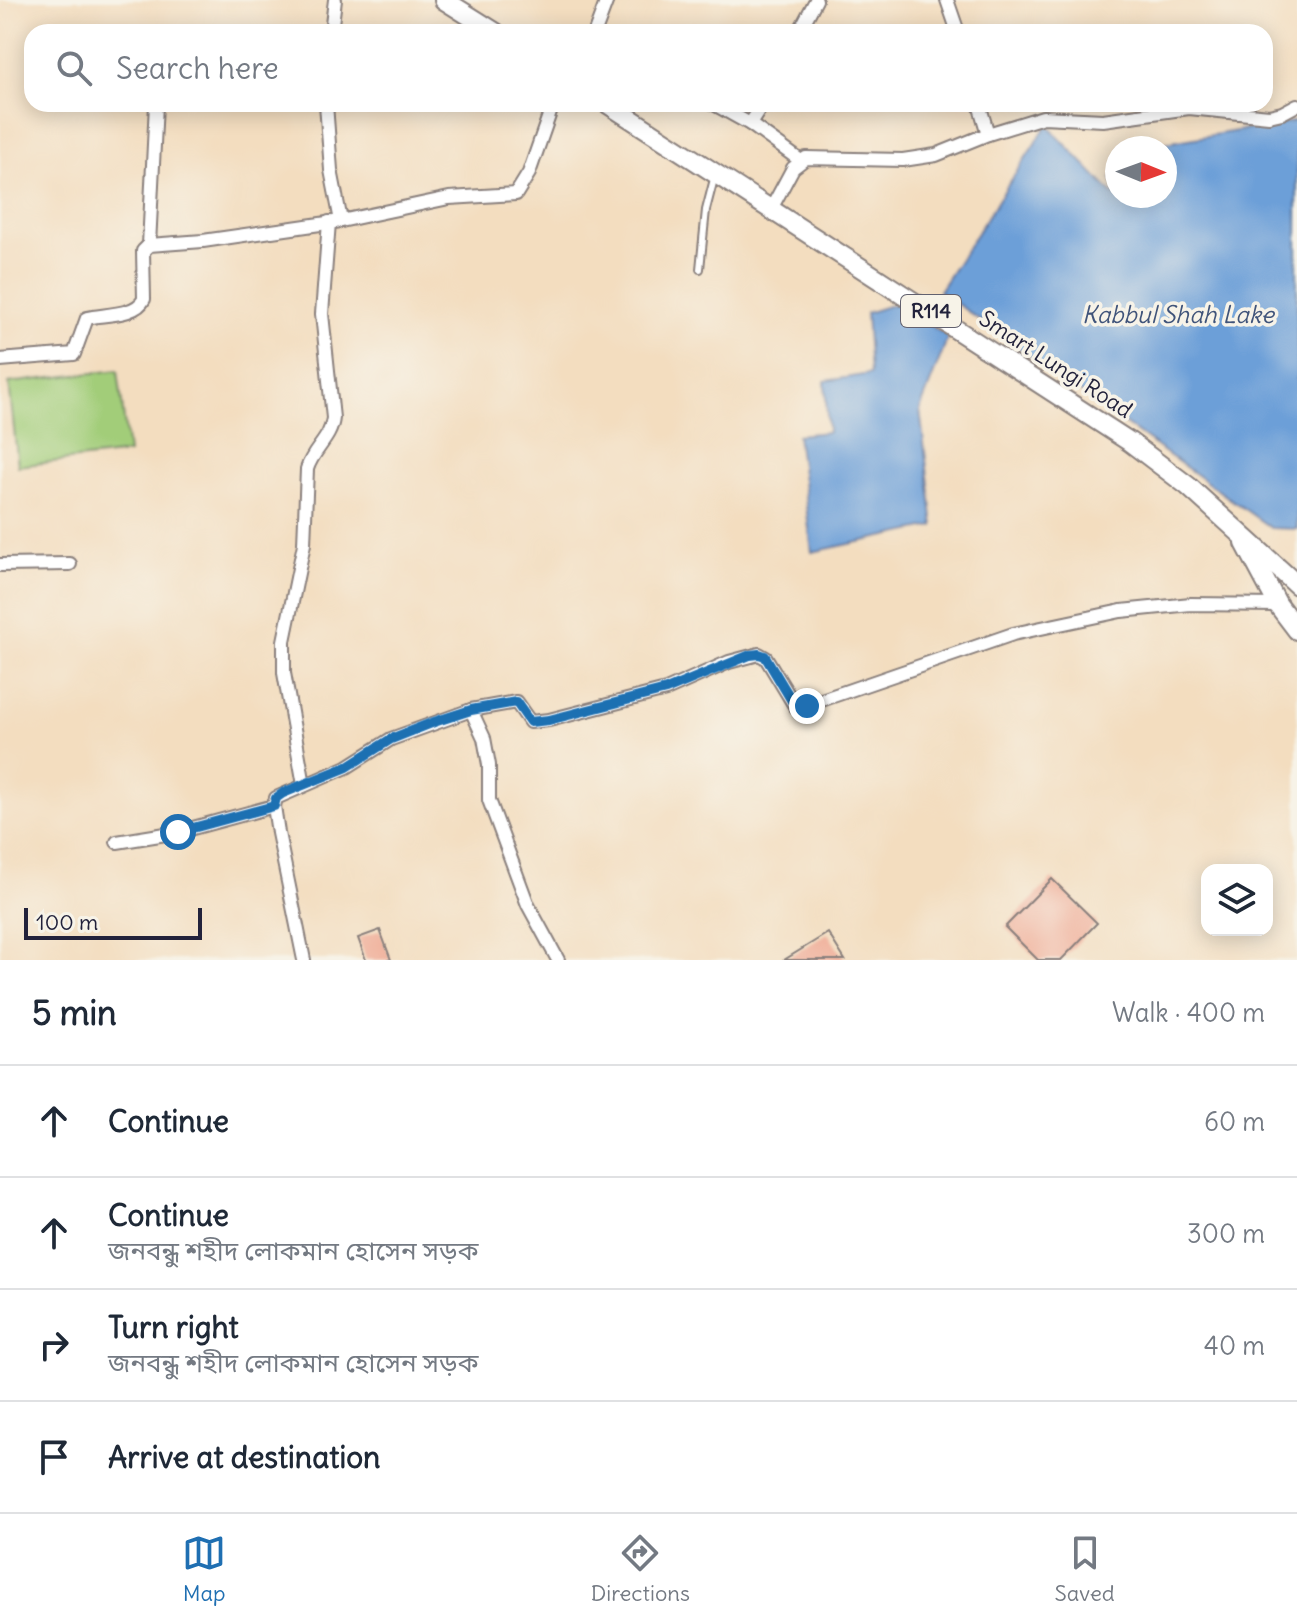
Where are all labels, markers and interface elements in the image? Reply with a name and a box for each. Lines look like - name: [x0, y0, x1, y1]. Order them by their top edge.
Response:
- search box: [24, 24, 1273, 112]
- icon: search: [52, 46, 96, 90]
- text: Search here: [116, 49, 279, 87]
- north arrow: [1105, 136, 1177, 208]
- road number: R114: [901, 295, 961, 327]
- water label: Kabbul Shah Lake: [1082, 299, 1276, 329]
- street label: Smart Lungi Road: [974, 304, 1138, 424]
- route end: [789, 688, 825, 724]
- route start: [160, 814, 196, 850]
- map controls: [1201, 864, 1273, 936]
- button: layers: [1201, 864, 1273, 936]
- scale bar: [24, 904, 202, 940]
- text: 100 m: [36, 908, 98, 936]
- text: 5 min: [32, 991, 117, 1034]
- text: Walk · 400 m: [1112, 996, 1265, 1029]
- icon: ahead: [32, 1099, 76, 1143]
- text: Continue: [108, 1102, 229, 1140]
- text: 60 m: [1204, 1105, 1265, 1138]
- text: Continue: [108, 1196, 229, 1234]
- icon: ahead: [32, 1211, 76, 1255]
- text: 300 m: [1187, 1217, 1265, 1250]
- text: জনবন্ধু শহীদ লোকমান হোসেন সড়ক: [108, 1234, 479, 1267]
- text: Turn right: [108, 1308, 239, 1346]
- icon: right: [32, 1323, 76, 1367]
- text: 40 m: [1204, 1329, 1265, 1362]
- text: জনবন্ধু শহীদ লোকমান হোসেন সড়ক: [108, 1346, 479, 1379]
- icon: arrive: [32, 1435, 76, 1479]
- text: Arrive at destination: [108, 1438, 380, 1476]
- tab: Map: [182, 1531, 226, 1607]
- tab: Directions: [591, 1531, 690, 1607]
- tab: Saved: [1054, 1531, 1115, 1607]

